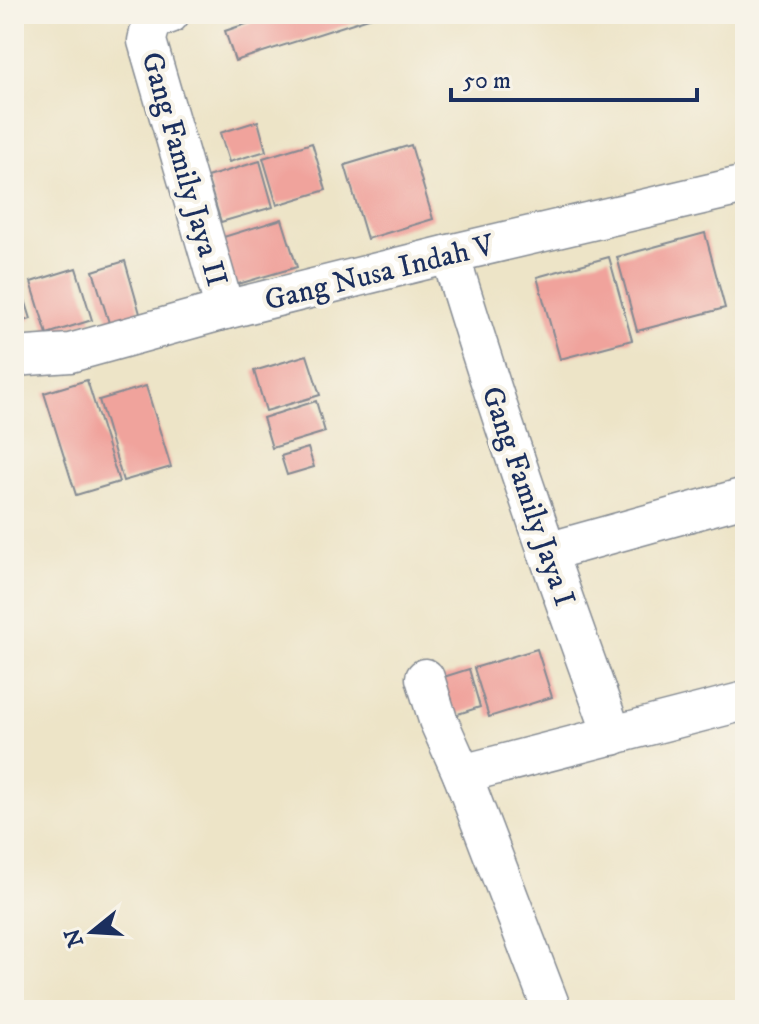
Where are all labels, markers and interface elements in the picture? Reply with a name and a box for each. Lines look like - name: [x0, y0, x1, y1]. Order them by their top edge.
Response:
- street label: Gang Family Jaya II: [132, 48, 235, 291]
- scale bar: [451, 52, 697, 102]
- text: 50 m: [463, 66, 511, 96]
- street label: Gang Nusa Indah V: [261, 227, 499, 320]
- street label: Gang Family Jaya I: [473, 382, 583, 611]
- north arrow: [52, 892, 132, 972]
- text: N: [59, 925, 90, 950]

